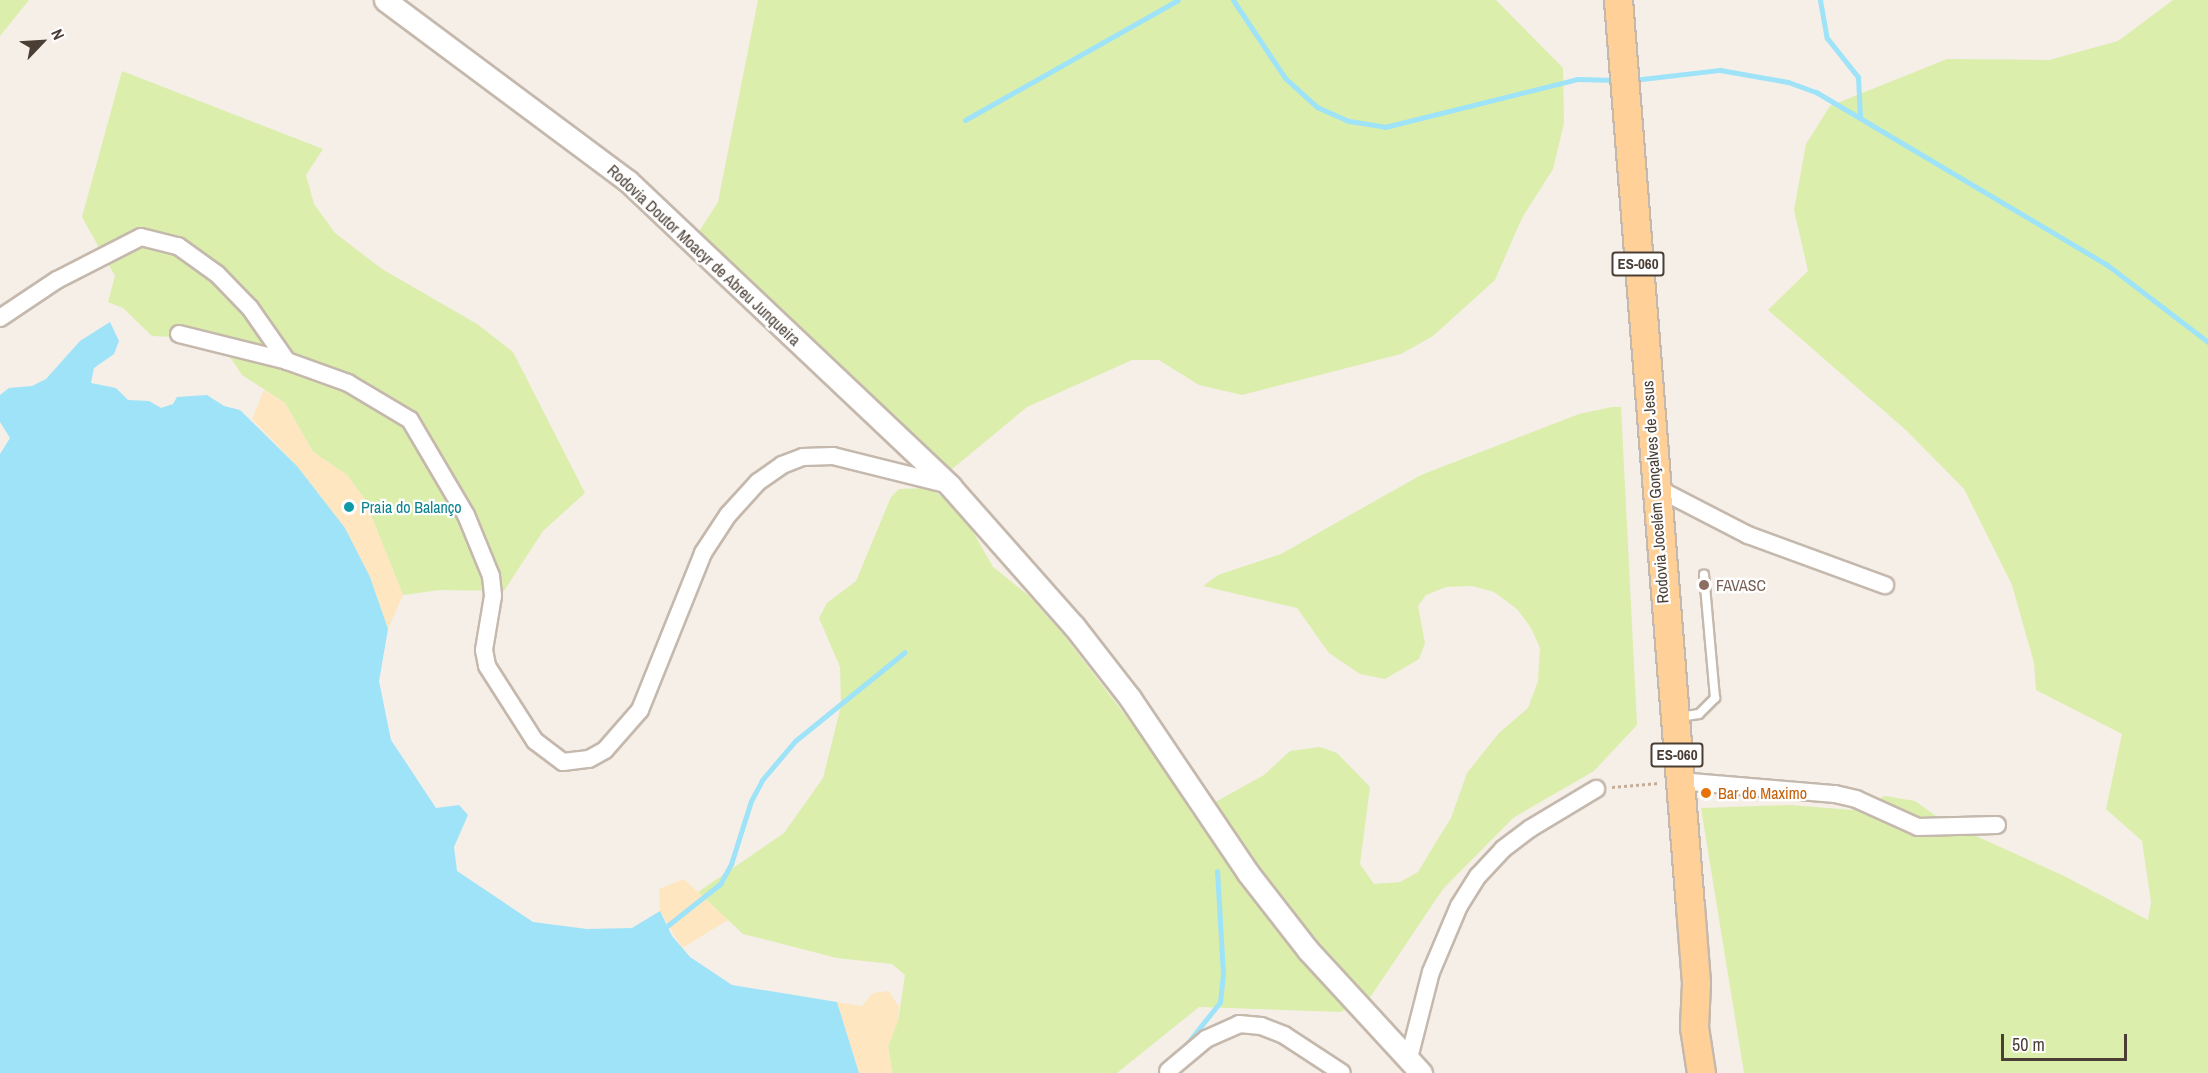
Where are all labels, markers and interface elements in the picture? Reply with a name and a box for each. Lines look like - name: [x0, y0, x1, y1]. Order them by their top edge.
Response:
- north arrow: [12, 12, 72, 72]
- text: N: [46, 25, 70, 43]
- street label: Rodovia Doutor Moacyr de Abreu Junqueira: [603, 160, 805, 350]
- road number: ES-060: [1611, 252, 1665, 276]
- street label: Rodovia Jocelém Gonçalves de Jesus: [1638, 380, 1672, 604]
- place label: Praia do Balanço: [361, 497, 462, 517]
- marker: Praia do Balanço: [342, 500, 356, 514]
- place label: FAVASC: [1716, 575, 1766, 595]
- marker: FAVASC: [1697, 578, 1711, 592]
- road number: ES-060: [1650, 743, 1704, 767]
- place label: Bar do Maximo: [1718, 783, 1807, 803]
- marker: Bar do Maximo: [1699, 786, 1713, 800]
- scale bar: [2004, 1022, 2130, 1060]
- text: 50 m: [2012, 1032, 2045, 1057]

